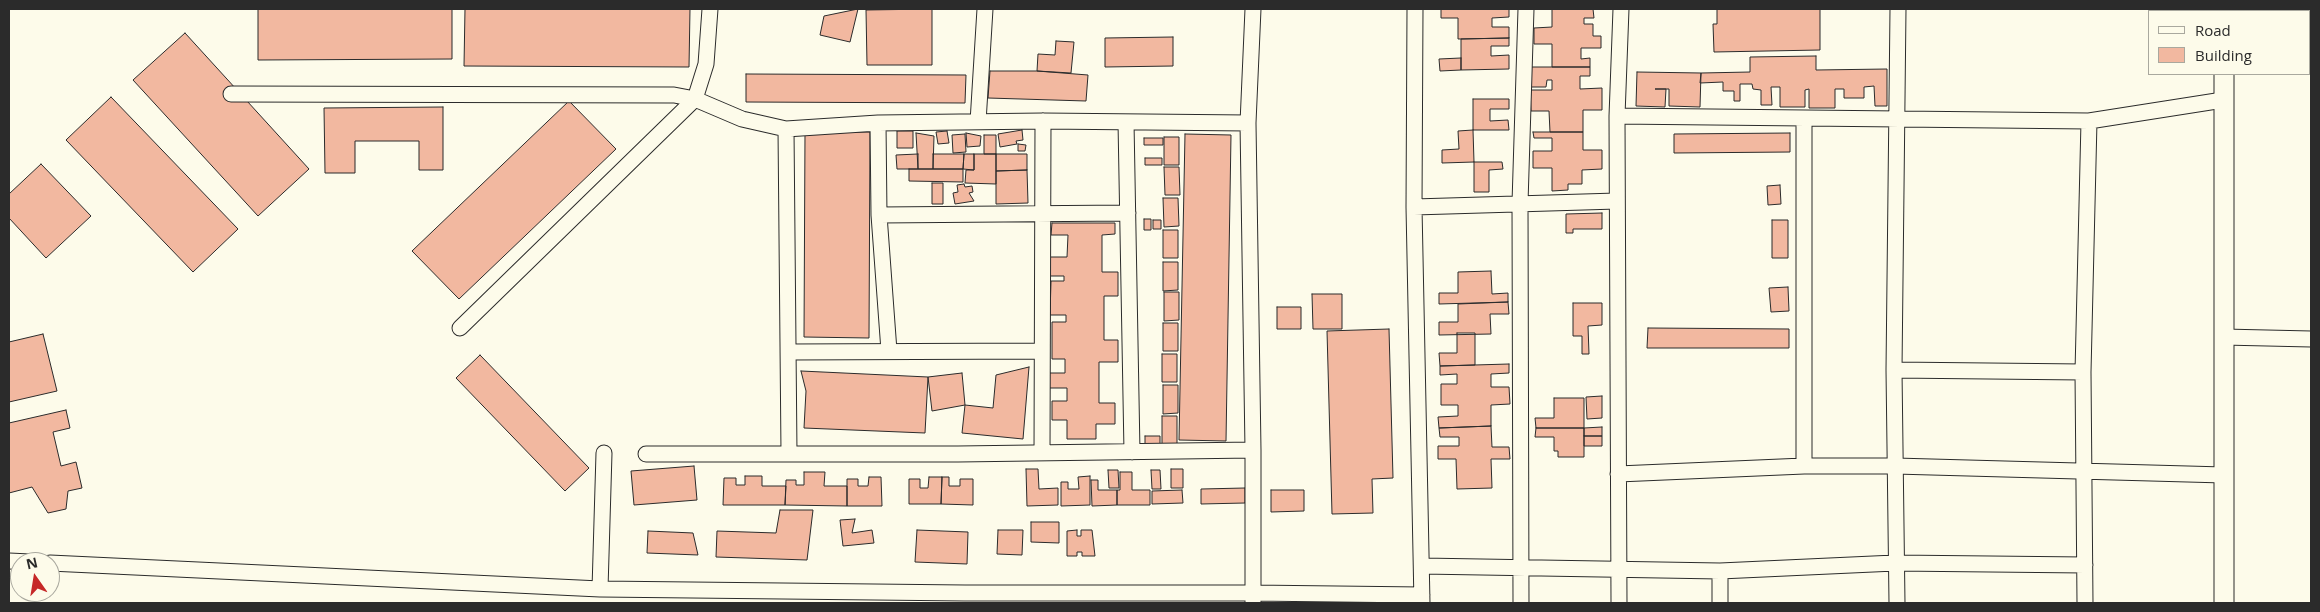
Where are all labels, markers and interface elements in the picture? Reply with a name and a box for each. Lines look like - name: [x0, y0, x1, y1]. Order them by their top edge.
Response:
- legend: [2148, 10, 2310, 75]
- text: Road: [2195, 20, 2231, 40]
- text: Building: [2195, 45, 2252, 65]
- north arrow: [10, 552, 60, 602]
- text: N: [24, 552, 39, 573]

